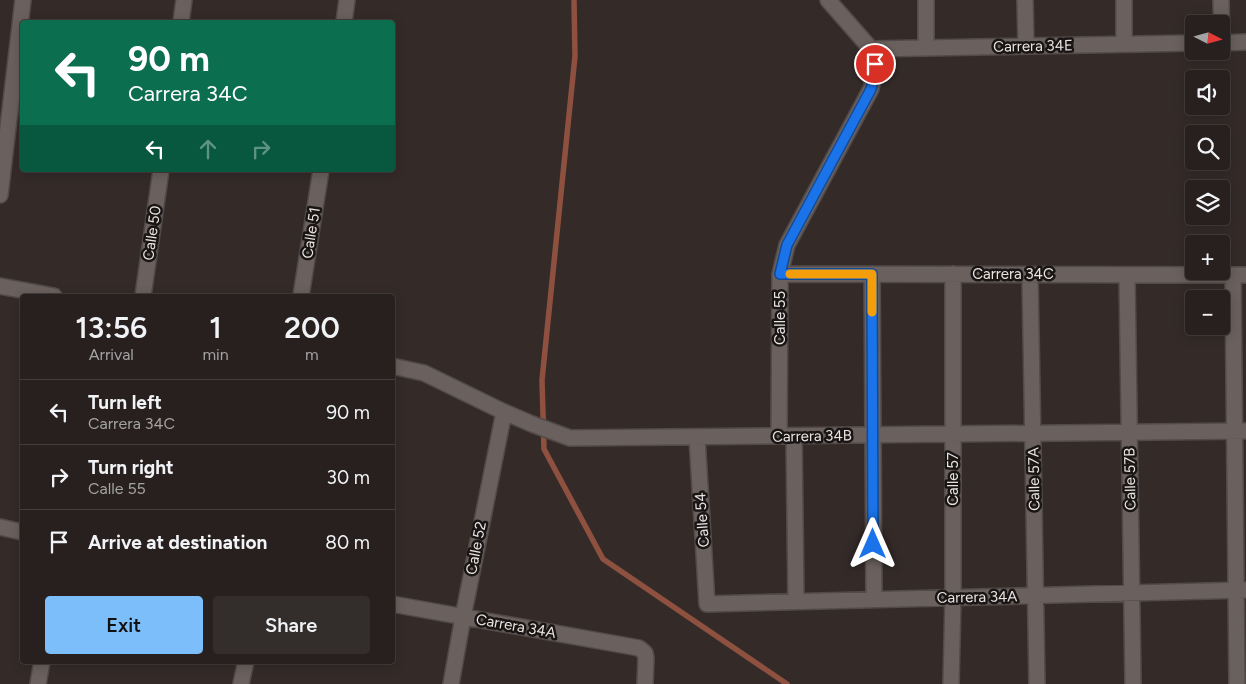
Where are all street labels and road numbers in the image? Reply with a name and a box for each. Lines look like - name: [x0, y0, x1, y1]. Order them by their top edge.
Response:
- street label: Carrera 34E: [993, 36, 1073, 56]
- street label: Calle 50: [139, 204, 165, 262]
- street label: Calle 51: [298, 206, 324, 260]
- street label: Carrera 34C: [972, 265, 1054, 283]
- street label: Calle 55: [771, 291, 789, 345]
- street label: Carrera 34B: [772, 426, 852, 446]
- street label: Calle 57A: [1024, 447, 1044, 511]
- street label: Calle 57B: [1120, 447, 1140, 511]
- street label: Calle 57: [944, 452, 962, 506]
- street label: Calle 54: [691, 492, 713, 548]
- street label: Calle 52: [462, 520, 490, 576]
- street label: Carrera 34A: [936, 587, 1018, 607]
- street label: Carrera 34A: [475, 610, 557, 642]

